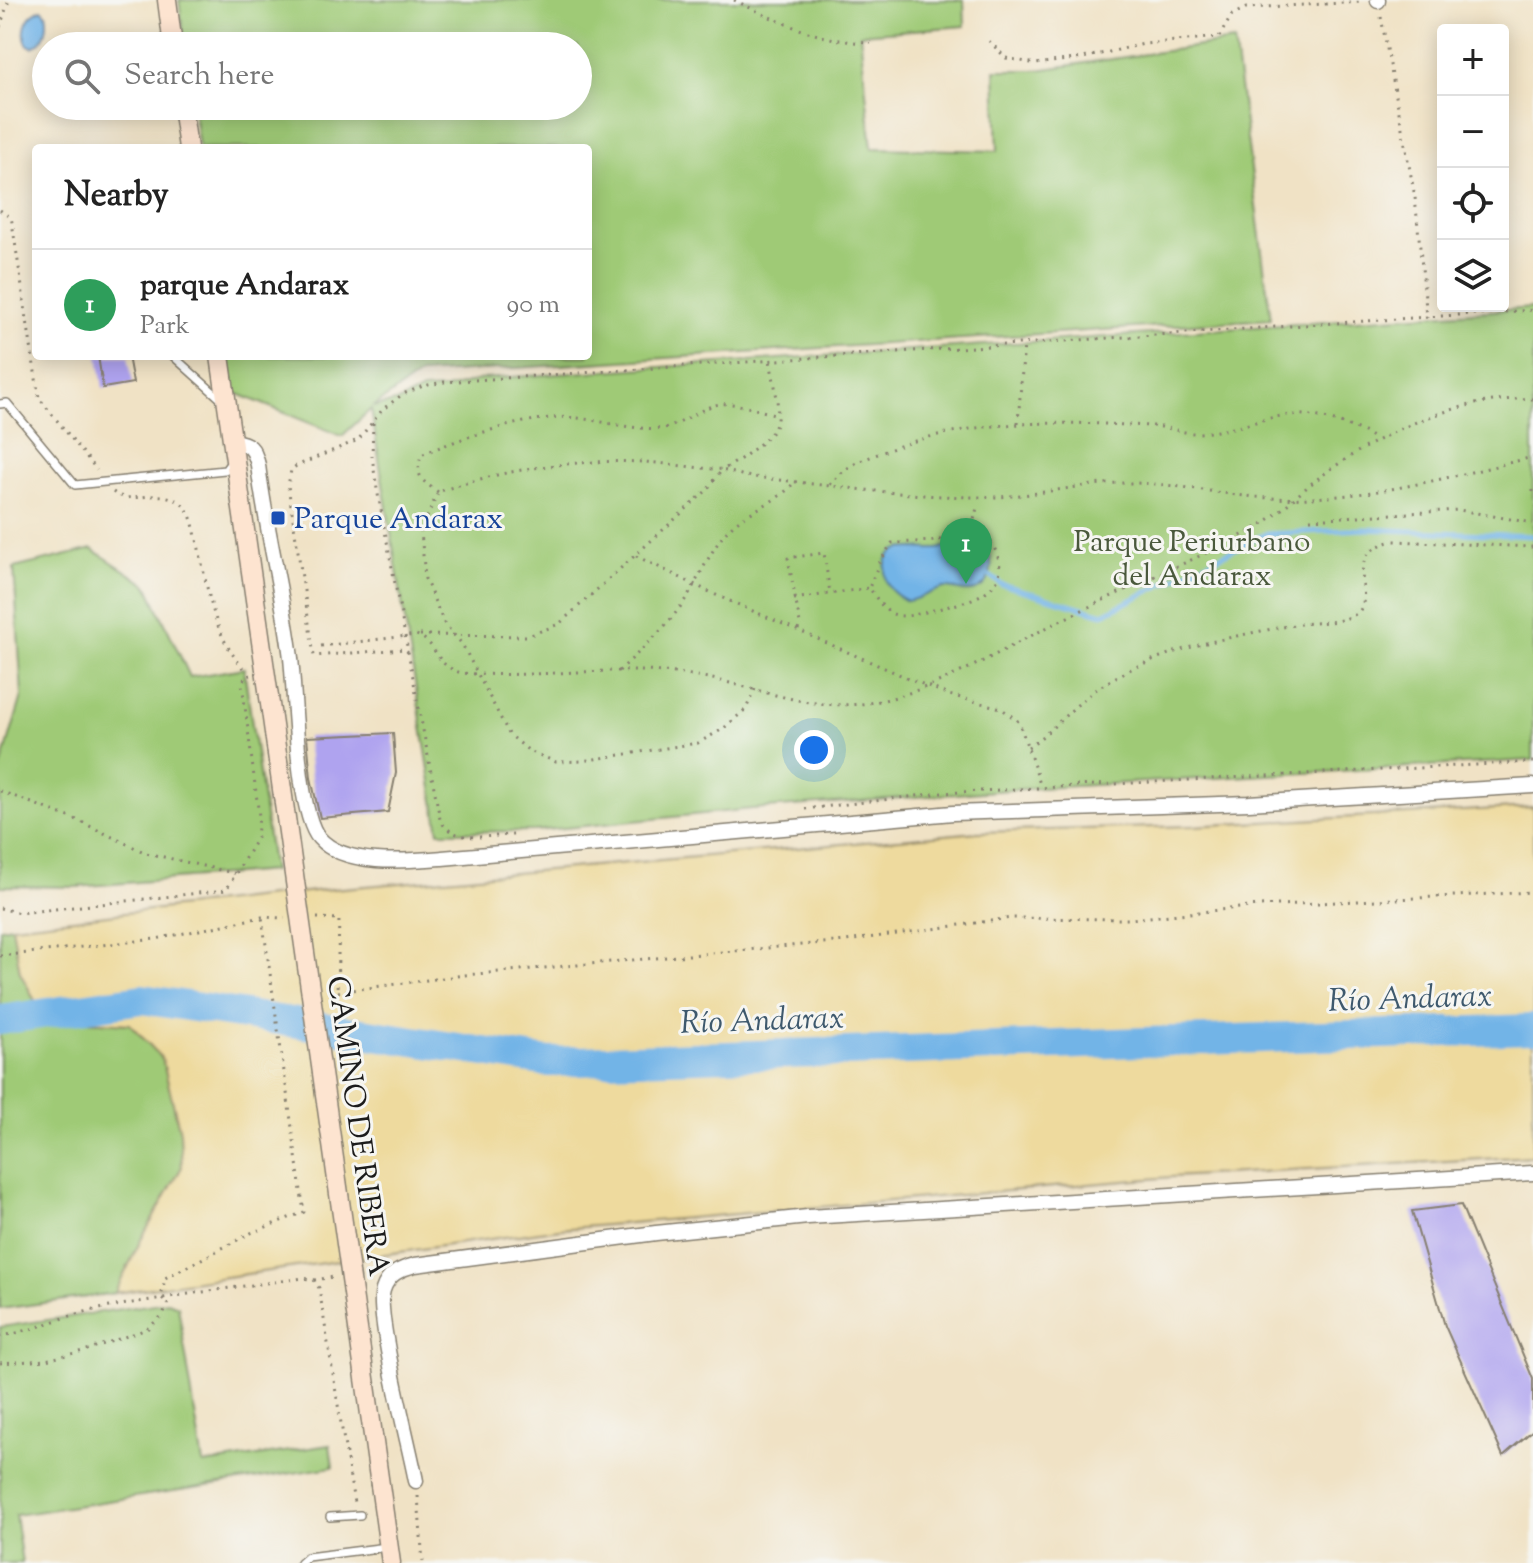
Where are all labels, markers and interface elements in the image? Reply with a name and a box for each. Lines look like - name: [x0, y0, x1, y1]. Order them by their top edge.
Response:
- map controls: [1437, 24, 1509, 312]
- button: +: [1437, 24, 1509, 96]
- search box: [32, 32, 592, 120]
- icon: search: [60, 54, 104, 98]
- text: Search here: [124, 55, 274, 98]
- button: −: [1437, 96, 1509, 168]
- button: locate: [1437, 168, 1509, 240]
- text: Nearby: [64, 172, 169, 221]
- button: layers: [1437, 240, 1509, 312]
- text: parque Andarax: [140, 265, 349, 308]
- text: 1: [86, 287, 94, 324]
- text: 90 m: [507, 287, 560, 324]
- text: Park: [140, 308, 190, 345]
- place label: Parque Andarax: [294, 499, 503, 542]
- marker: Parque Andarax: [269, 509, 287, 527]
- pin: 1: [940, 518, 992, 584]
- park label: Parque Periurbano del Andarax: [1074, 522, 1310, 599]
- your location: [794, 730, 834, 770]
- street label: CAMINO DE RIBERA: [314, 973, 399, 1279]
- water label: Río Andarax: [1327, 974, 1493, 1026]
- water label: Río Andarax: [679, 996, 845, 1048]

